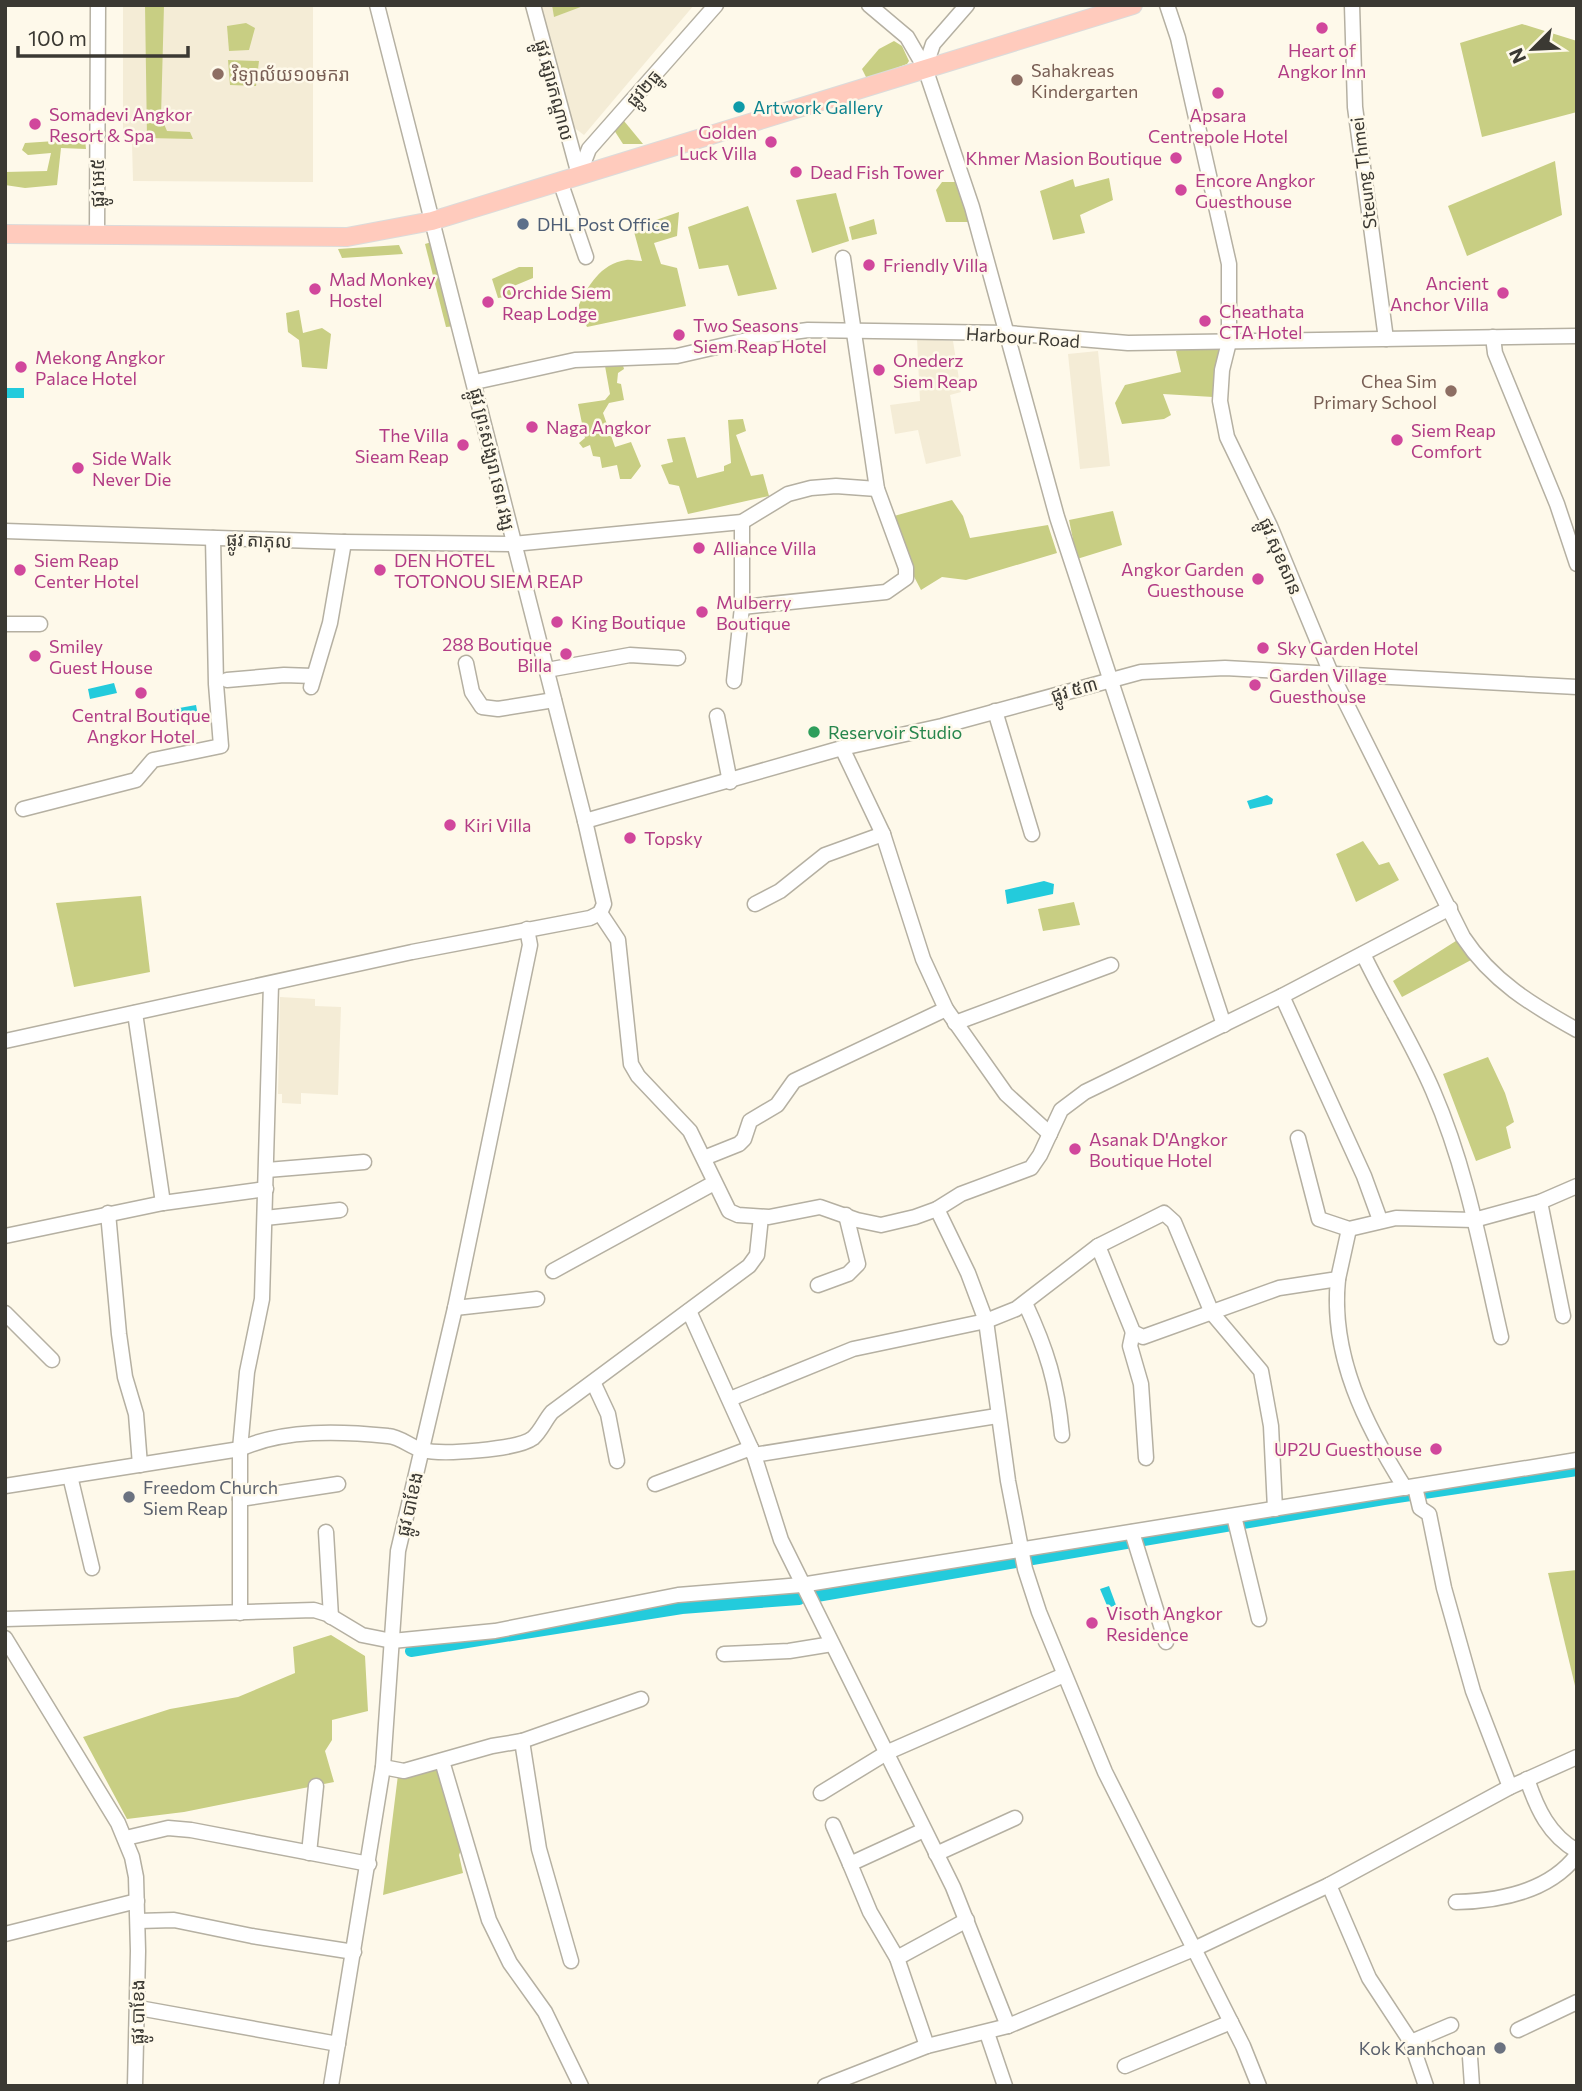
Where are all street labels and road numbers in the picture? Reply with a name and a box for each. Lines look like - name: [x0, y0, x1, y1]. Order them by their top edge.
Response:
- street label: ផ្លូវ ផ្សារកណ្តាល: [525, 37, 579, 144]
- street label: ផ្លូវ២ធ្នូ: [621, 65, 670, 115]
- street label: Steung Thmei: [1345, 116, 1381, 230]
- street label: ផ្លូវ អេ៥: [86, 159, 114, 207]
- street label: Harbour Road: [965, 322, 1081, 352]
- street label: ផ្លូវ ព្រះសង្ឃរា ទេព វង្ស: [460, 385, 520, 534]
- street label: ផ្លូវ សុខសាន: [1249, 514, 1307, 601]
- street label: ផ្លូវ តាភុល: [226, 528, 292, 558]
- street label: ផ្លូវ ៥៣: [1048, 672, 1102, 712]
- street label: ផ្លូវ បាខែង: [391, 1470, 433, 1540]
- street label: ផ្លូវ បាខែង: [125, 1979, 155, 2045]

